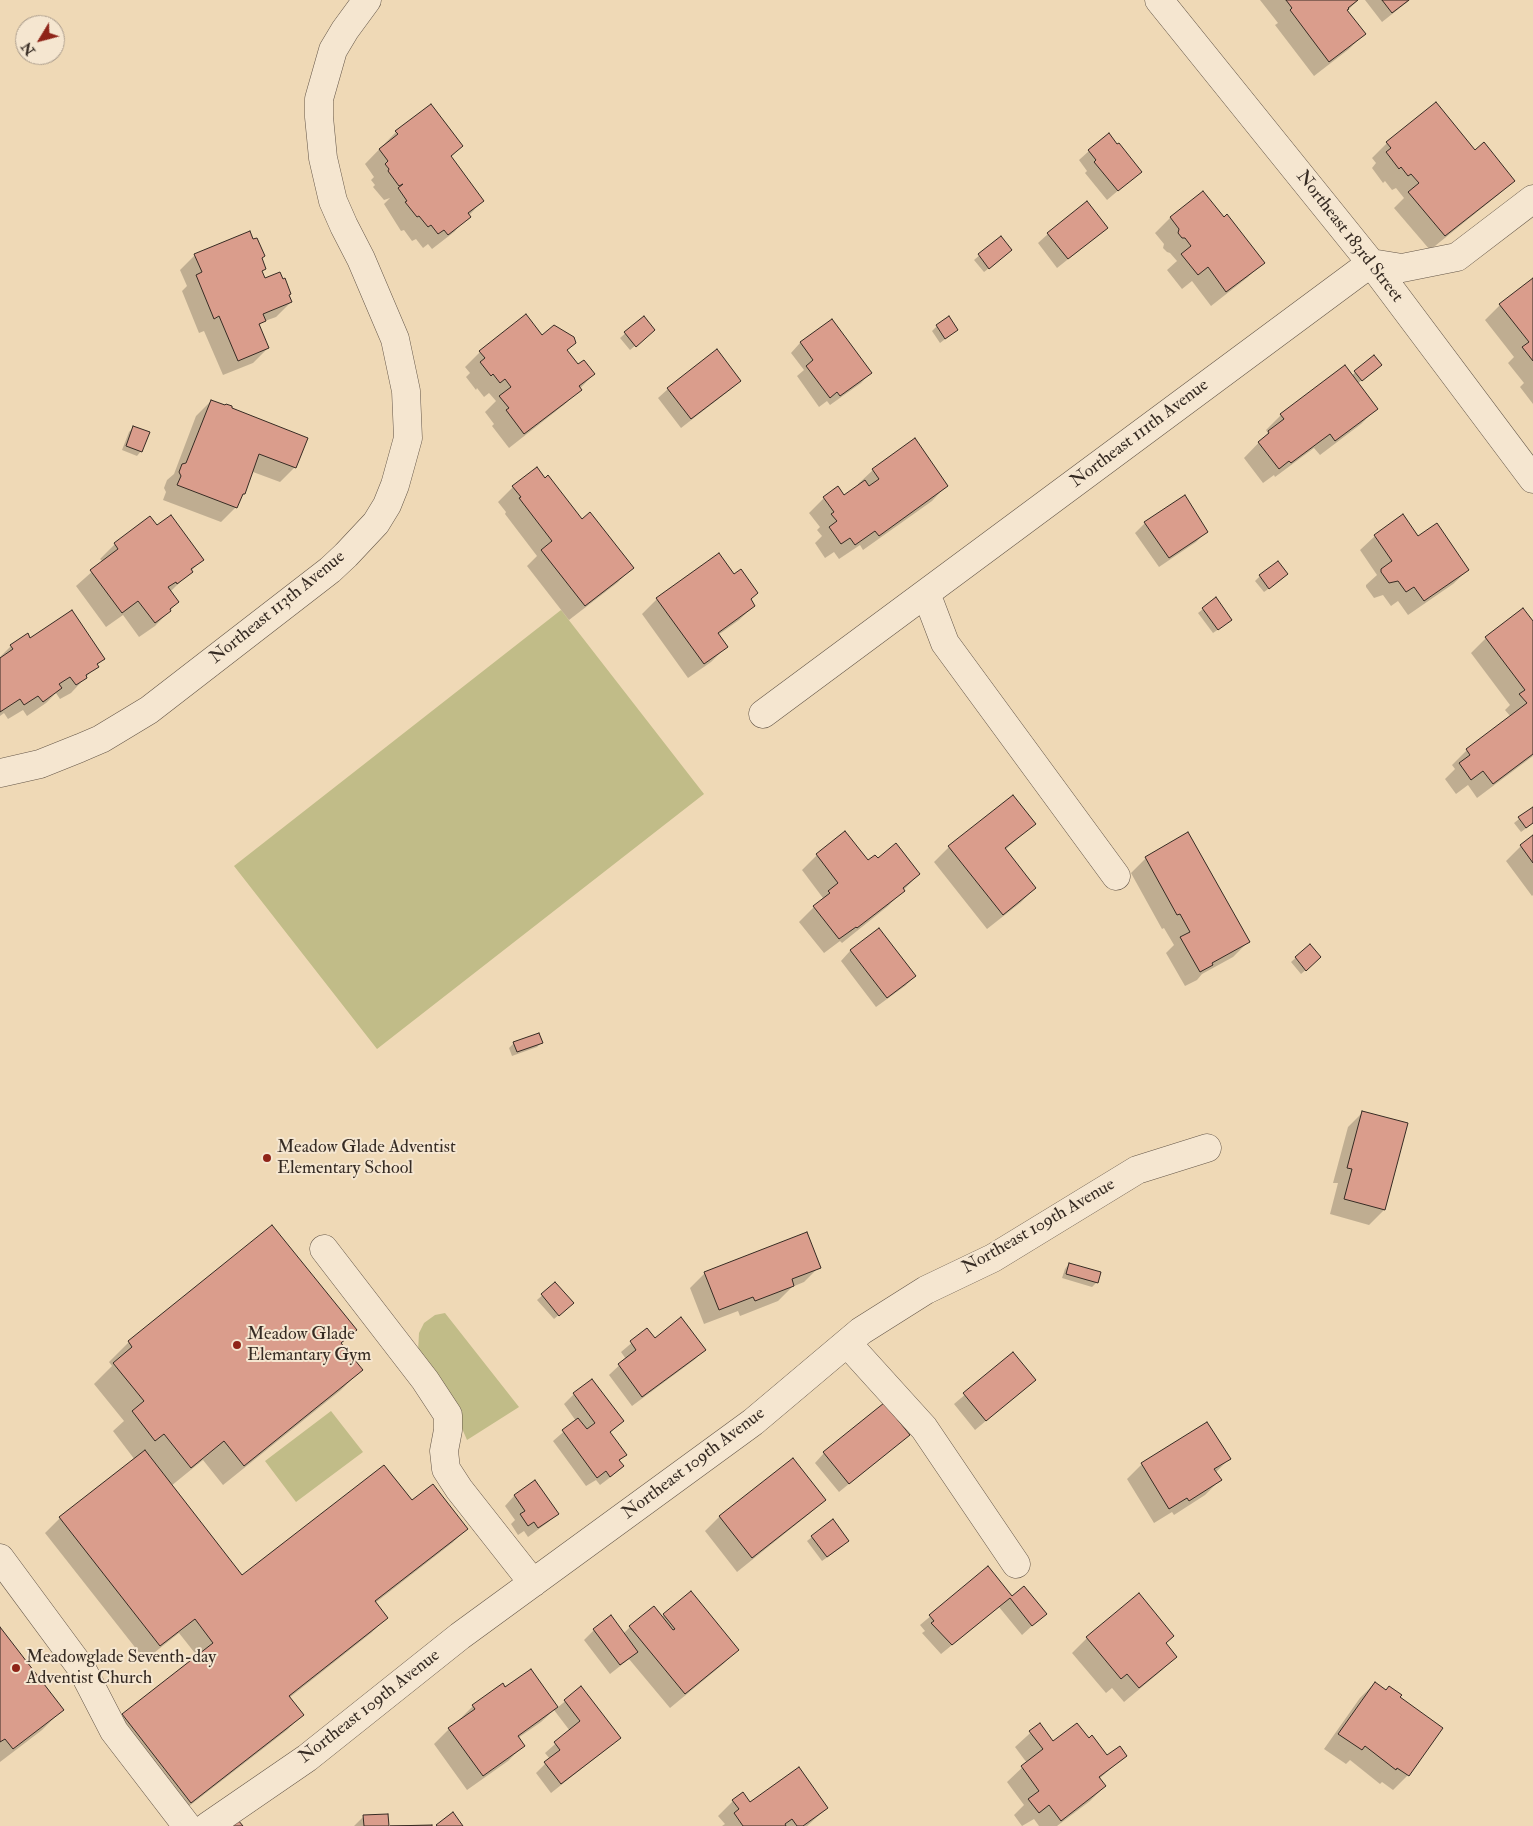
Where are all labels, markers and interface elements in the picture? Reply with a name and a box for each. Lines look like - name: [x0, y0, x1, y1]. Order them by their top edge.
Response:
- north arrow: [15, 15, 65, 65]
- text: N: [18, 39, 39, 59]
- street label: Northeast 183rd Street: [1291, 167, 1407, 307]
- street label: Northeast 111th Avenue: [1067, 375, 1213, 493]
- street label: Northeast 113th Avenue: [206, 547, 350, 669]
- place label: Meadow Glade Adventist Elementary School: [277, 1137, 456, 1180]
- marker: Meadow Glade Adventist Elementary School: [261, 1152, 273, 1164]
- street label: Northeast 109th Avenue: [959, 1174, 1119, 1280]
- place label: Meadow Glade Elemantary Gym: [247, 1324, 371, 1366]
- marker: Meadow Glade Elemantary Gym: [231, 1339, 243, 1351]
- street label: Northeast 109th Avenue: [618, 1403, 770, 1525]
- street label: Northeast 109th Avenue: [295, 1645, 445, 1769]
- place label: Meadowglade Seventh-day Adventist Church: [26, 1647, 216, 1690]
- marker: Meadowglade Seventh-day Adventist Church: [10, 1662, 22, 1674]

